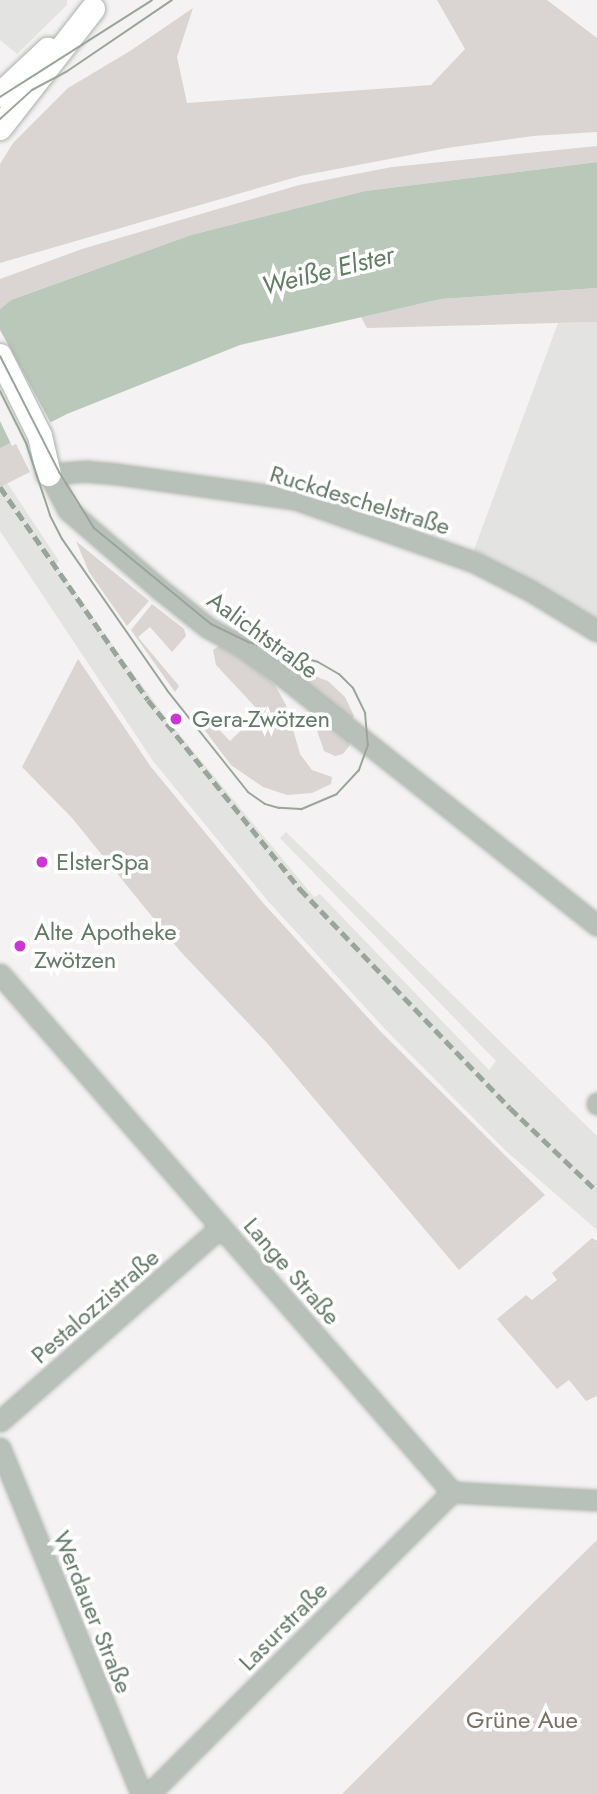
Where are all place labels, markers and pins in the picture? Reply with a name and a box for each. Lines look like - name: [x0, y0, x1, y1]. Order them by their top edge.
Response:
- place label: Gera-Zwötzen: [192, 705, 330, 733]
- marker: Gera-Zwötzen: [166, 709, 186, 729]
- place label: ElsterSpa: [56, 848, 149, 876]
- marker: ElsterSpa: [34, 854, 50, 870]
- place label: Alte Apotheke Zwötzen: [34, 918, 177, 974]
- marker: Alte Apotheke Zwötzen: [12, 938, 28, 954]

